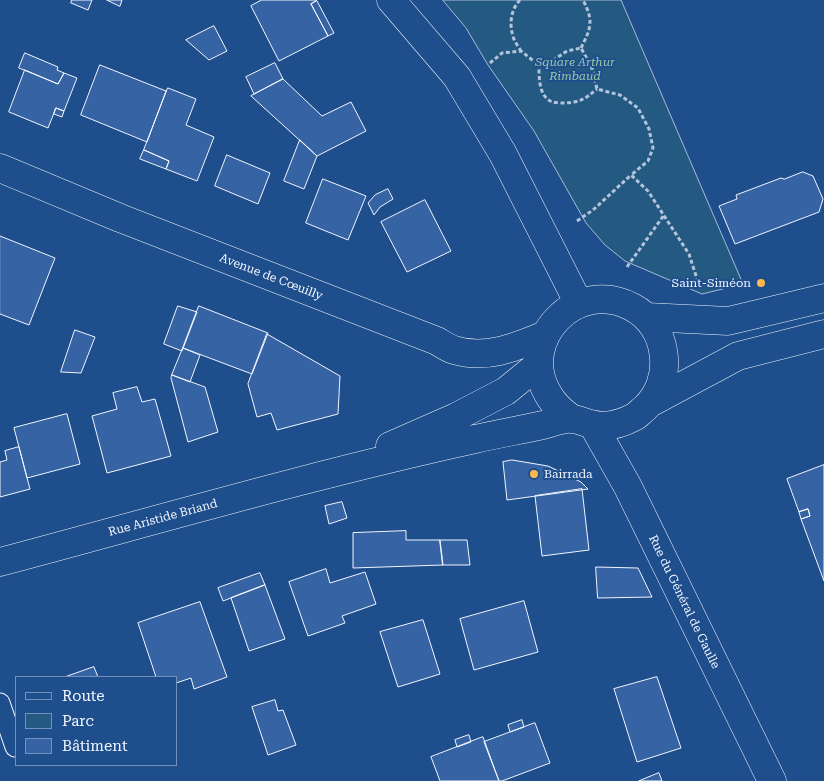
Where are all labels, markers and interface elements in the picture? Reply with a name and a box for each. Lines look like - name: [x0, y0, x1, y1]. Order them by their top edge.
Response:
- park label: Square Arthur Rimbaud: [535, 55, 615, 83]
- street label: Avenue de Cœuilly: [217, 251, 325, 303]
- place label: Saint-Siméon: [672, 276, 751, 290]
- marker: Saint-Siméon: [755, 277, 767, 289]
- place label: Bairrada: [544, 467, 593, 481]
- marker: Bairrada: [528, 468, 540, 480]
- street label: Rue Aristide Briand: [107, 496, 219, 540]
- street label: Rue du Général de Gaulle: [645, 533, 723, 671]
- legend: [15, 676, 178, 766]
- text: Route: [62, 687, 104, 705]
- text: Parc: [62, 712, 94, 730]
- text: Bâtiment: [62, 737, 128, 755]

